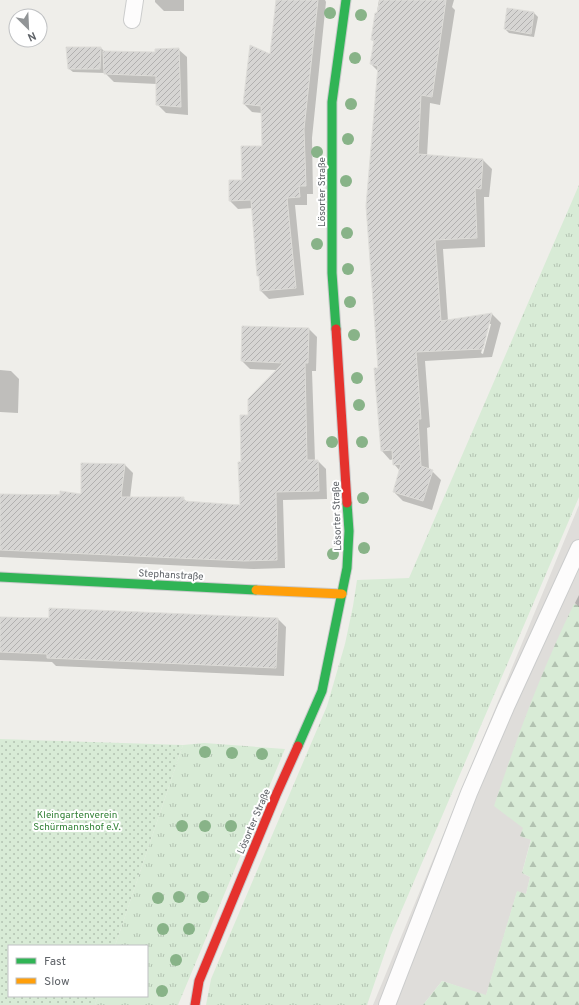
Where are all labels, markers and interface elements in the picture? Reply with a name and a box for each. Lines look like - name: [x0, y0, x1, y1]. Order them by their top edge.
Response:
- north arrow: [8, 8, 48, 48]
- text: N: [25, 28, 38, 44]
- street label: Lösorter Straße: [316, 157, 329, 227]
- street label: Lösorter Straße: [330, 481, 345, 551]
- street label: Stephanstraße: [138, 567, 204, 584]
- street label: Lösorter Straße: [235, 787, 274, 856]
- park label: Kleingartenverein Schürmannshof e.V.: [33, 809, 121, 834]
- legend: [8, 945, 148, 997]
- text: Fast: [44, 954, 66, 970]
- text: Slow: [44, 974, 70, 990]

